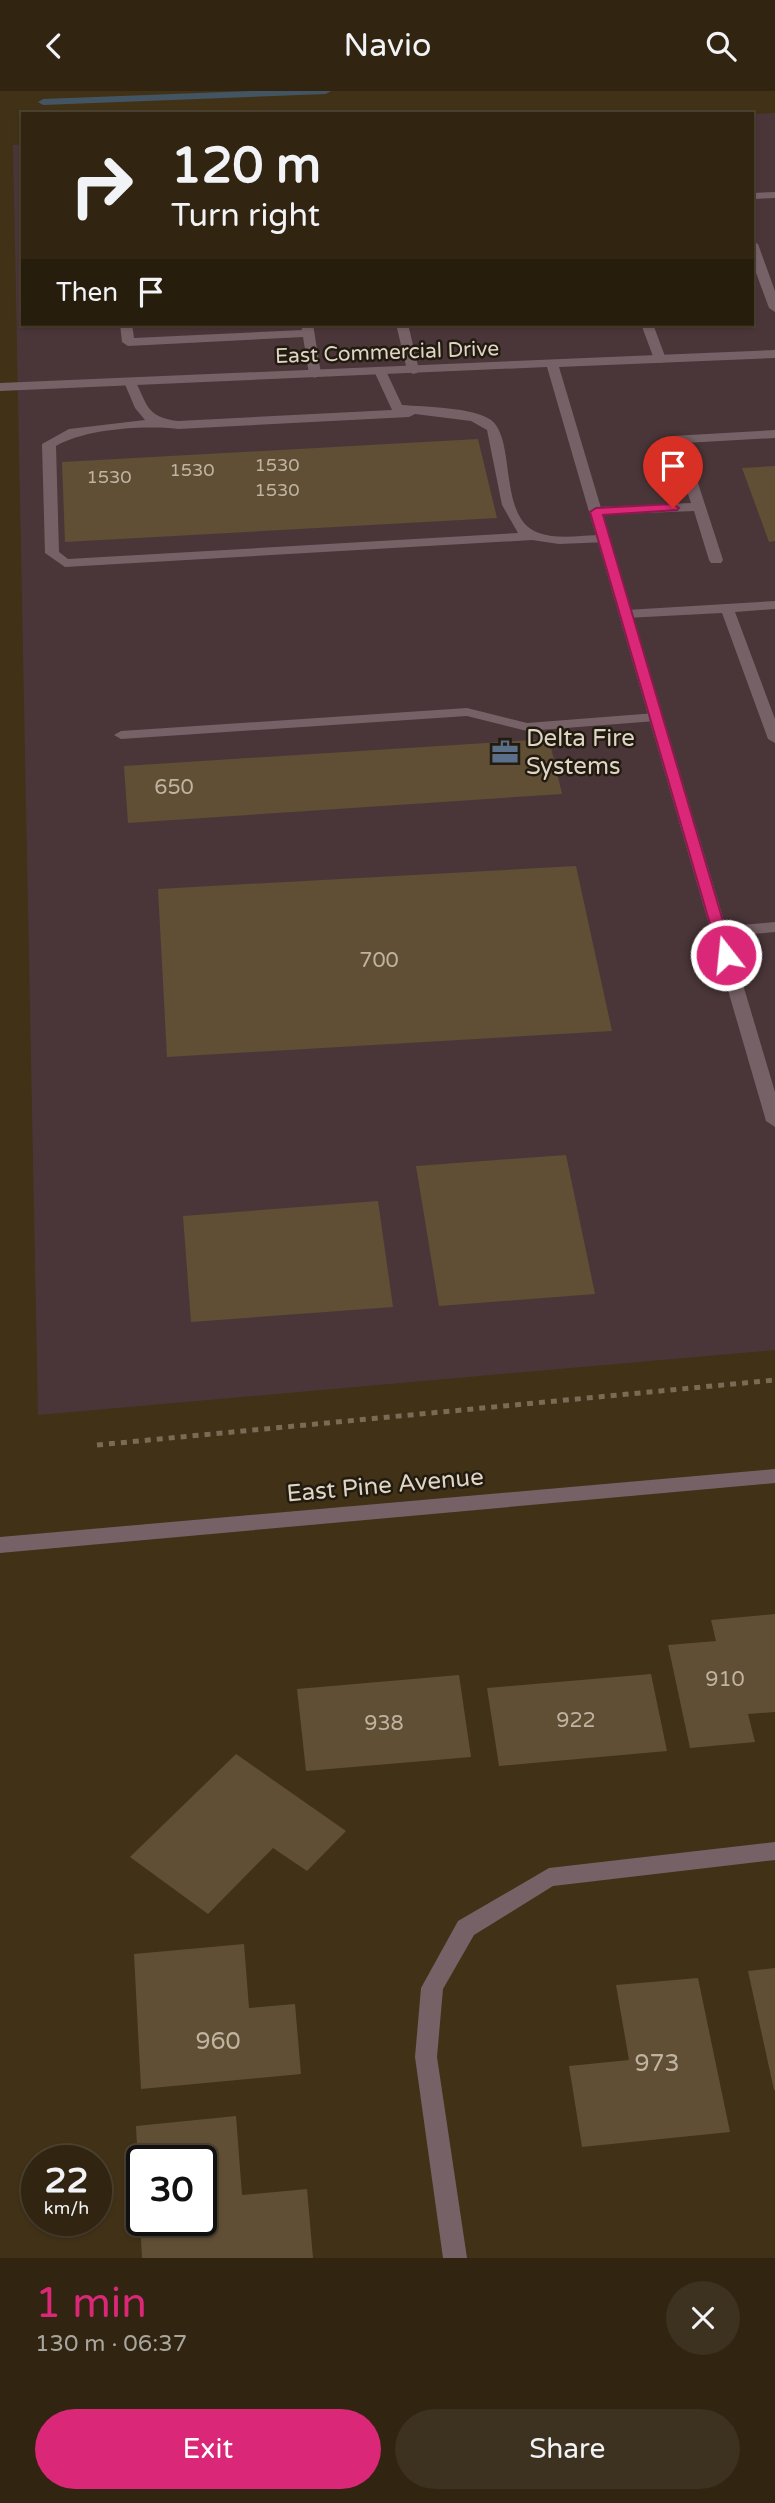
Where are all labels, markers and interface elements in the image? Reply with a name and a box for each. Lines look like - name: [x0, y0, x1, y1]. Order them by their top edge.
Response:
- icon: back: [35, 27, 73, 65]
- text: Navio: [344, 27, 431, 65]
- icon: search: [702, 27, 740, 65]
- text: 120 m: [171, 137, 321, 196]
- icon: right: [56, 140, 147, 231]
- text: Turn right: [171, 197, 320, 235]
- icon: arrive: [132, 273, 170, 311]
- text: Then: [56, 277, 118, 308]
- street label: East Commercial Drive: [274, 336, 500, 369]
- pin: [643, 436, 703, 508]
- icon: arrive: [654, 447, 692, 485]
- house number: 1530: [254, 454, 300, 476]
- house number: 1530: [169, 459, 215, 481]
- house number: 1530: [86, 466, 132, 488]
- house number: 1530: [254, 479, 300, 501]
- place label: Delta Fire Systems: [526, 724, 635, 781]
- office icon: Delta Fire Systems: [490, 737, 520, 767]
- house number: 650: [154, 775, 194, 800]
- position arrow: [689, 918, 763, 992]
- house number: 700: [359, 948, 399, 973]
- street label: East Pine Avenue: [285, 1462, 485, 1509]
- house number: 910: [705, 1667, 745, 1692]
- house number: 922: [556, 1708, 596, 1733]
- house number: 938: [364, 1711, 404, 1736]
- house number: 960: [195, 2027, 241, 2056]
- house number: 973: [634, 2049, 680, 2078]
- speed limit sign: 30: [126, 2145, 217, 2236]
- text: 22: [45, 2160, 88, 2202]
- text: km/h: [44, 2197, 89, 2219]
- text: 1 min: [35, 2278, 147, 2329]
- button: close: [666, 2281, 740, 2355]
- text: 130 m · 06:37: [35, 2330, 187, 2358]
- button: Exit: [35, 2409, 381, 2489]
- button: Share: [395, 2409, 740, 2489]

